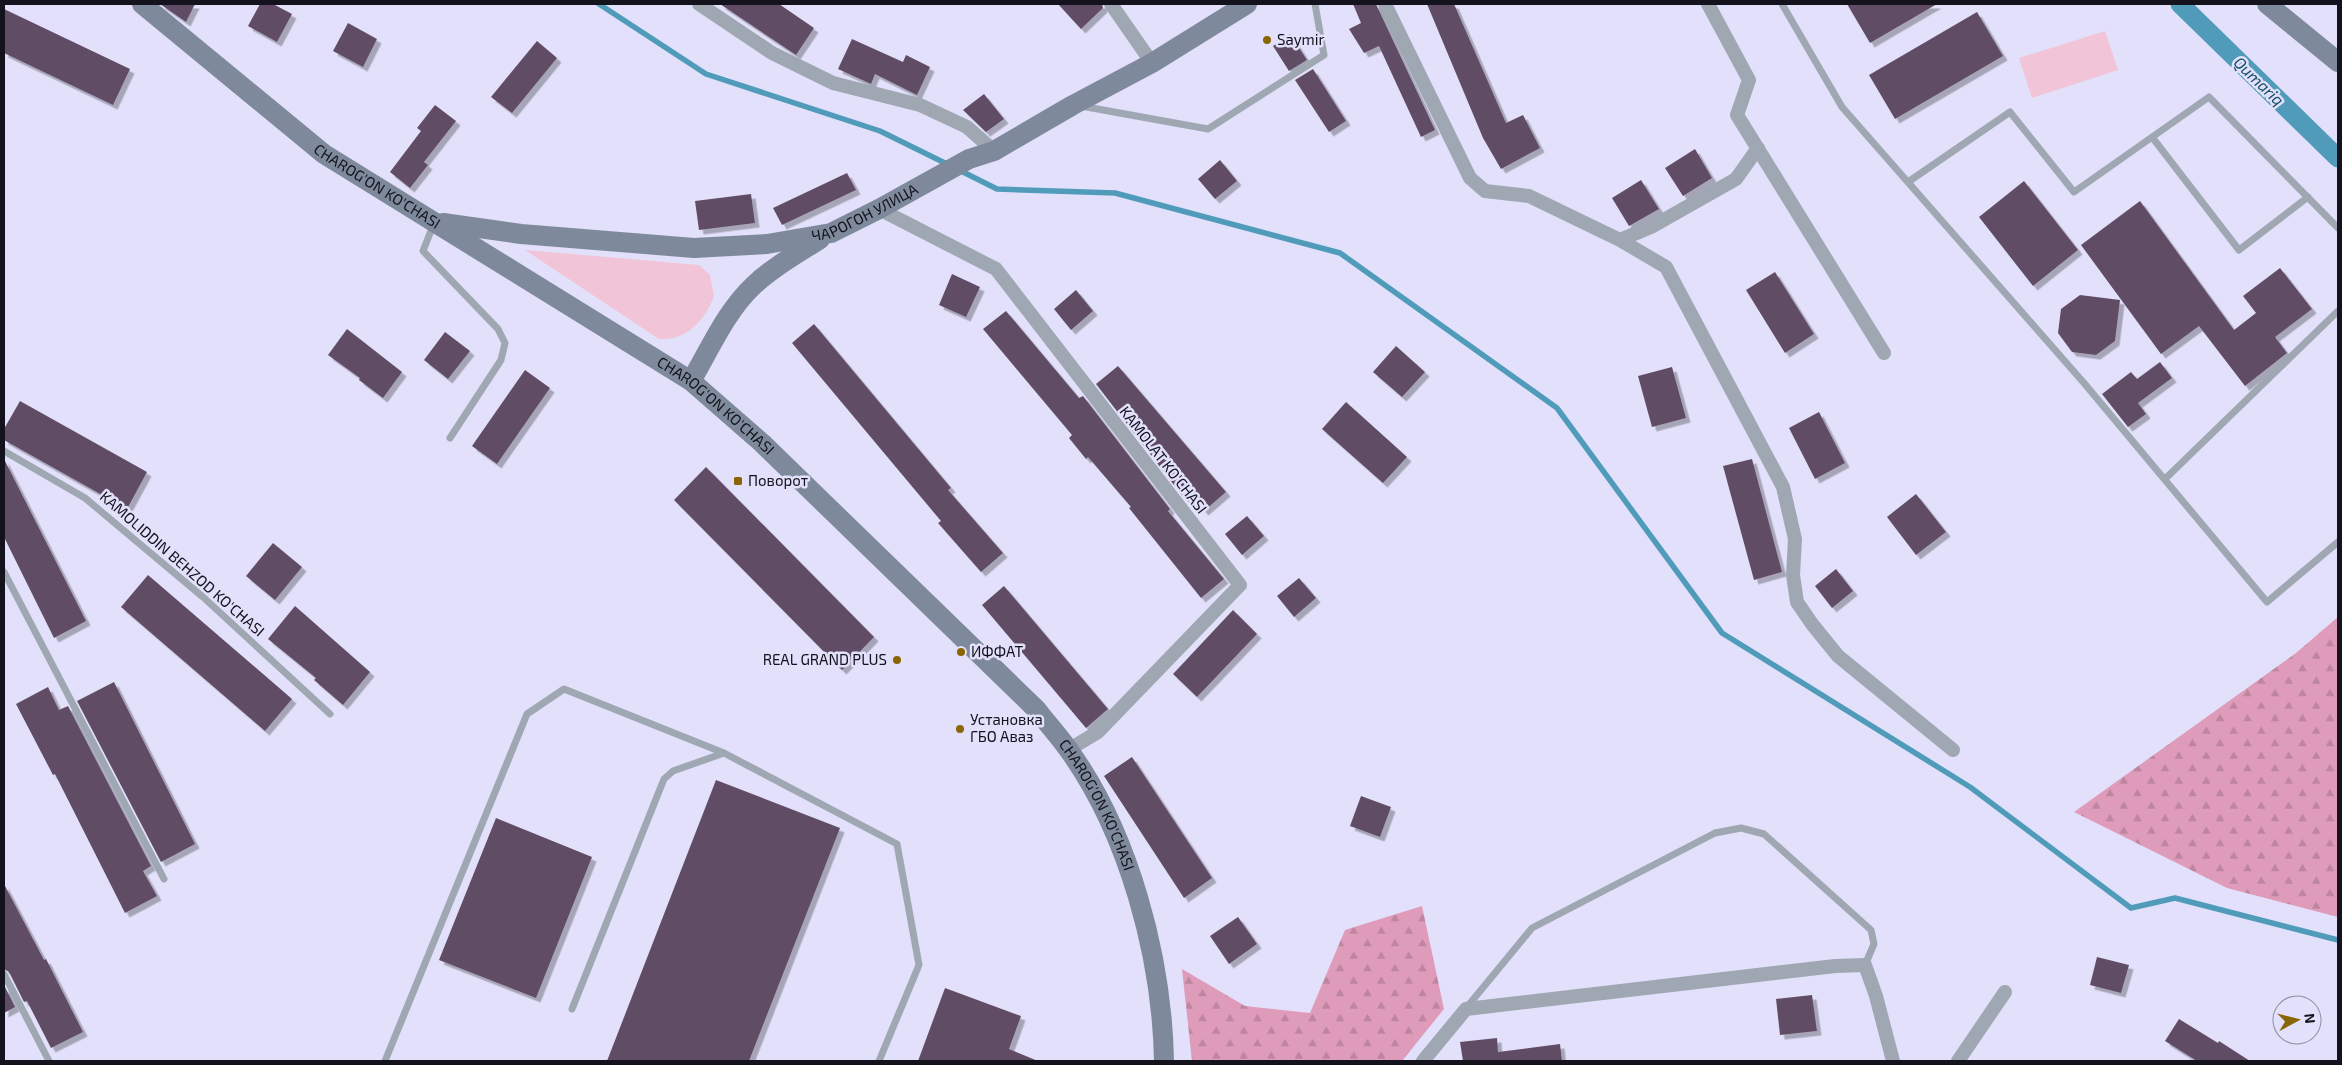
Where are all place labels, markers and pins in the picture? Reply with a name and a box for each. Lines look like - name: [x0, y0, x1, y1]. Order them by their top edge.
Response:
- place label: Saymir: [1277, 30, 1324, 48]
- marker: Saymir: [1261, 34, 1273, 46]
- place label: Поворот: [748, 471, 808, 489]
- marker: Поворот: [732, 475, 744, 487]
- place label: ИФФАТ: [971, 642, 1023, 660]
- marker: ИФФАТ: [955, 646, 967, 658]
- place label: REAL GRAND PLUS: [763, 650, 887, 668]
- marker: REAL GRAND PLUS: [891, 654, 903, 666]
- place label: Установка ГБО Аваз: [970, 710, 1043, 745]
- marker: Установка ГБО Аваз: [954, 723, 966, 735]

